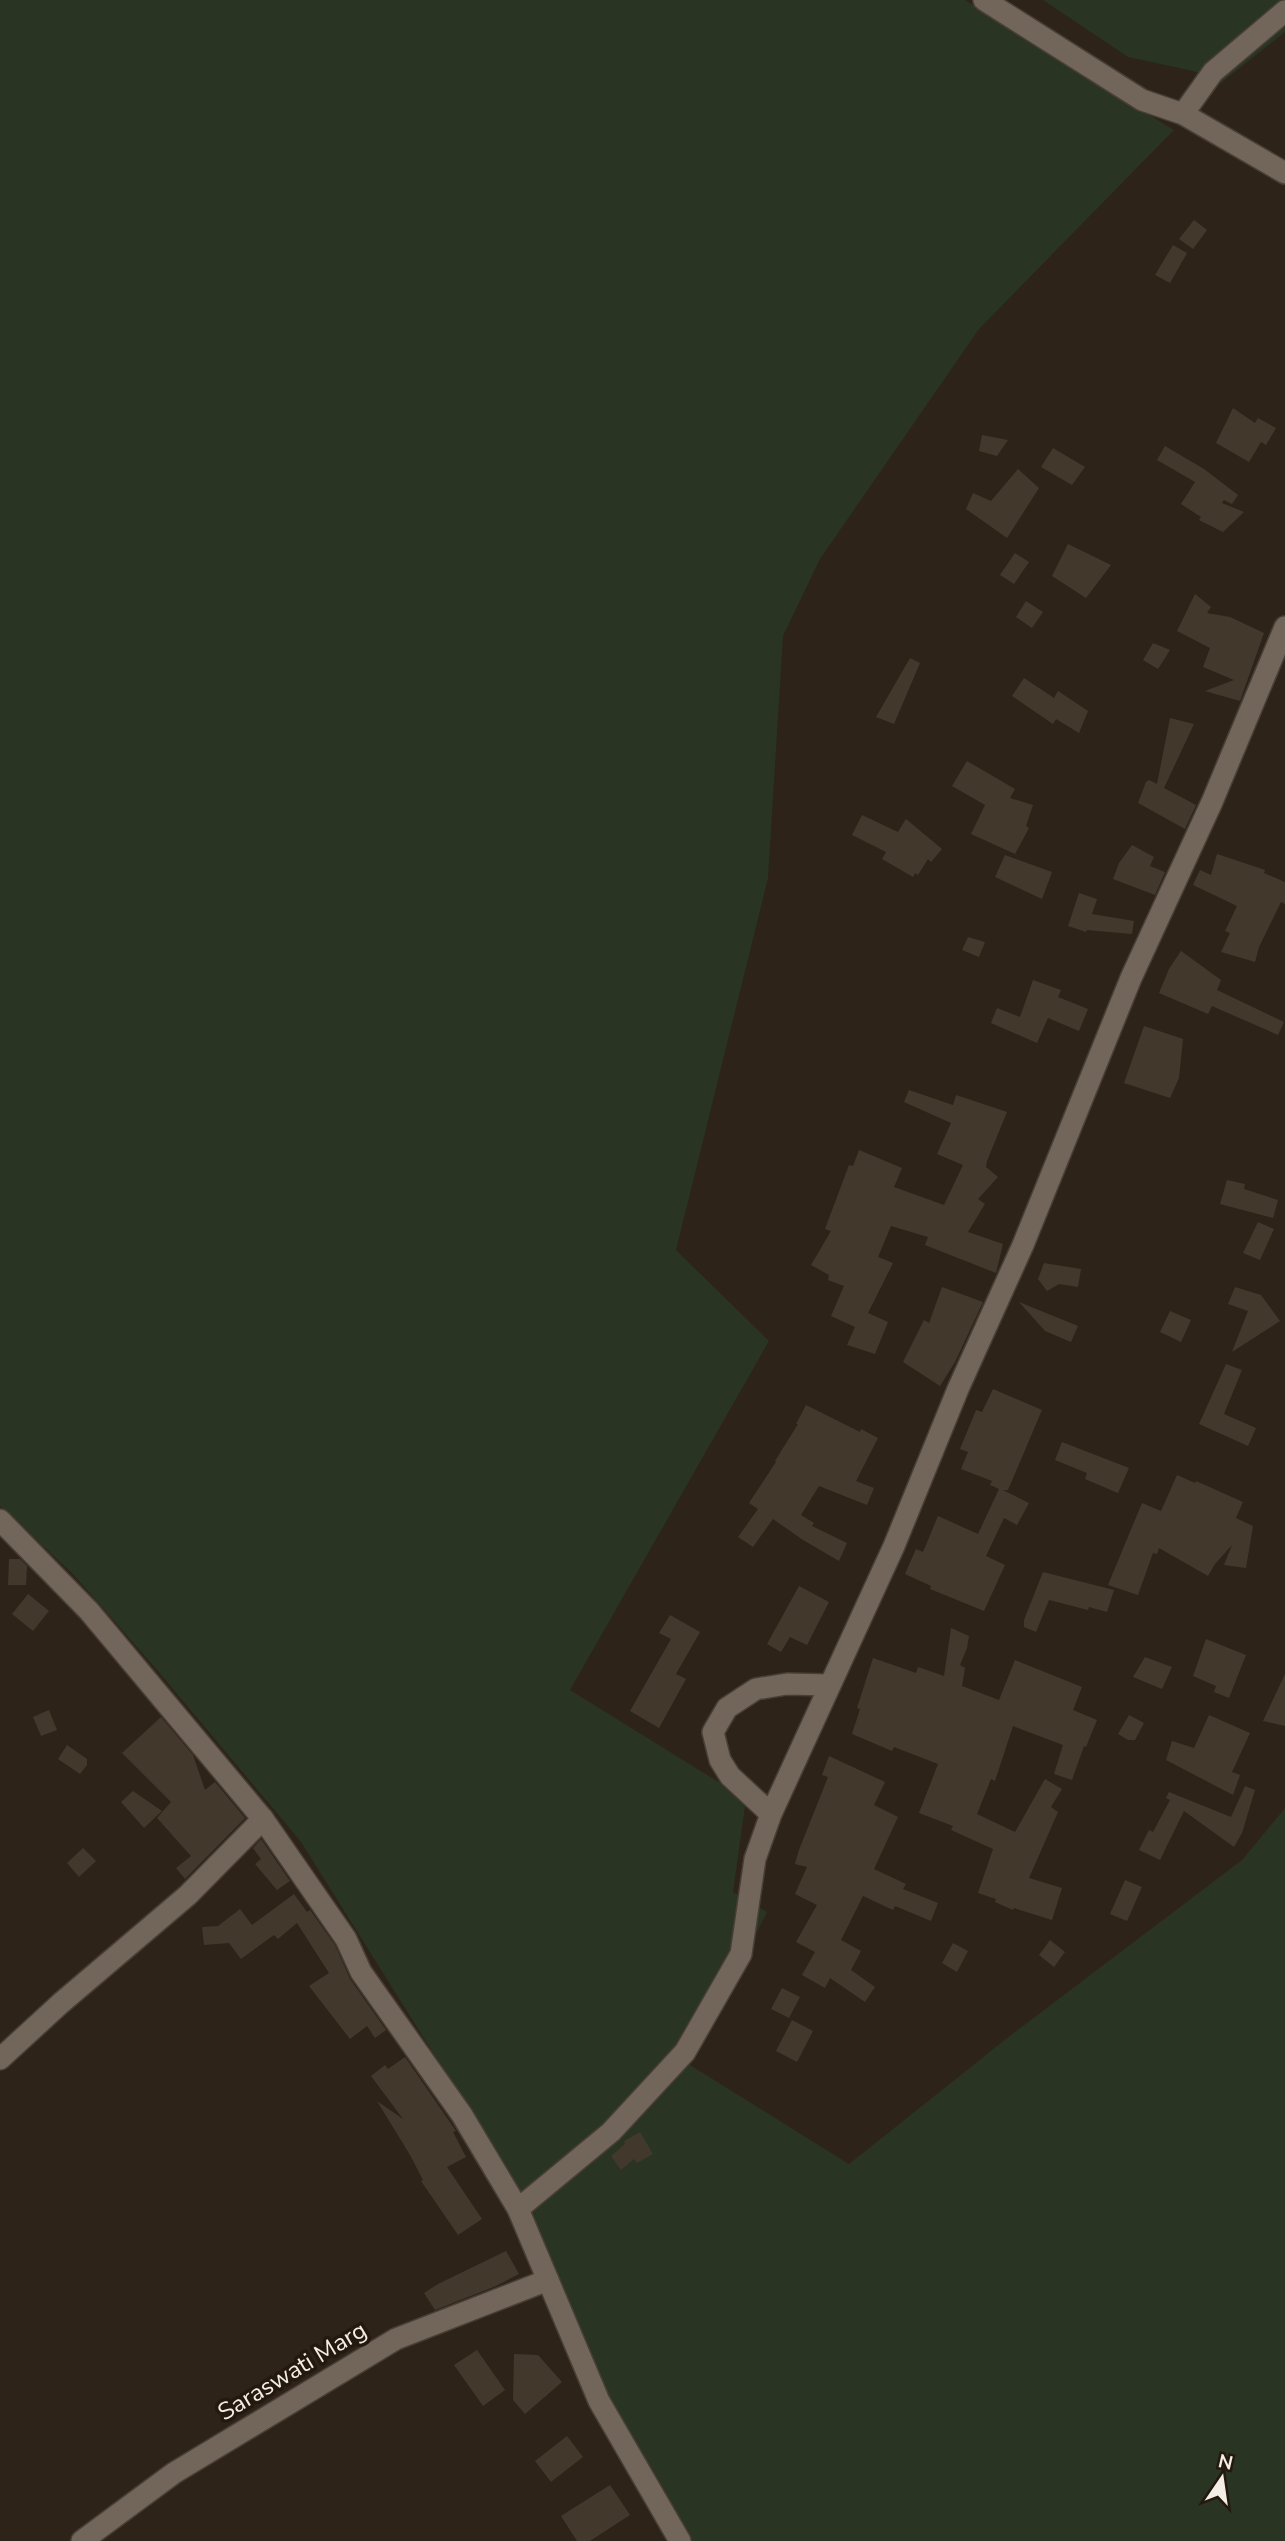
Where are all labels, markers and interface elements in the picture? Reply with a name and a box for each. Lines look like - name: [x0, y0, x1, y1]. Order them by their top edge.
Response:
- street label: Saraswati Marg: [212, 2314, 372, 2428]
- north arrow: [1187, 2443, 1257, 2513]
- text: N: [1216, 2448, 1235, 2477]

